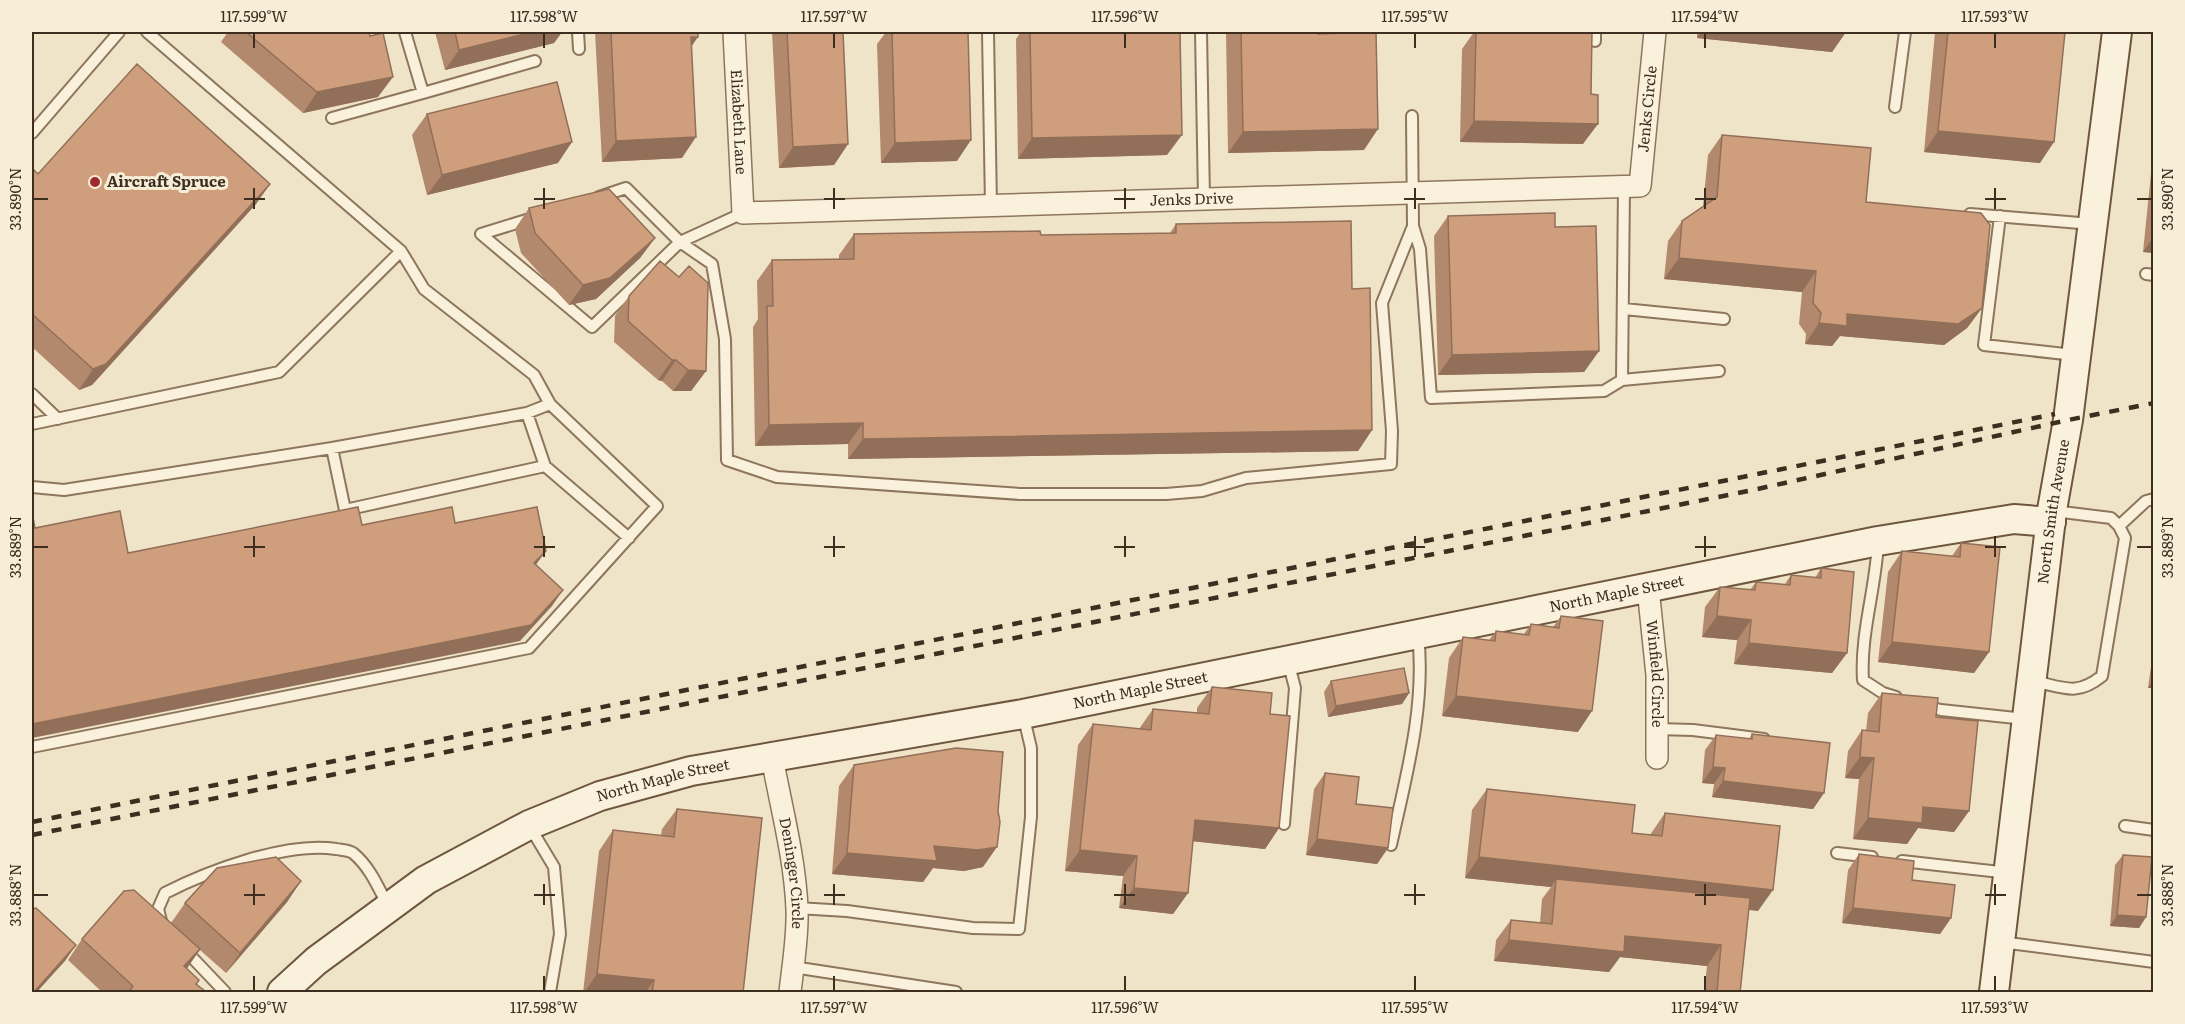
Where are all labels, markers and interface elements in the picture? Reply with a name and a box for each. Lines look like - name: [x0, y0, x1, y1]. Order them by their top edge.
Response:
- text: 117.599°W: [220, 4, 288, 27]
- text: 117.598°W: [510, 4, 579, 27]
- text: 117.597°W: [800, 4, 868, 27]
- text: 117.596°W: [1091, 4, 1159, 27]
- text: 117.595°W: [1381, 4, 1449, 27]
- text: 117.594°W: [1671, 4, 1739, 27]
- text: 117.593°W: [1961, 4, 2029, 27]
- street label: Jenks Circle: [1630, 64, 1662, 153]
- street label: Elizabeth Lane: [726, 69, 754, 175]
- text: 33.890°N: [3, 167, 26, 231]
- text: 33.890°N: [2155, 167, 2178, 231]
- place label: Aircraft Spruce: [107, 169, 226, 192]
- marker: Aircraft Spruce: [88, 175, 102, 189]
- street label: Jenks Drive: [1149, 185, 1234, 211]
- street label: North Smith Avenue: [2030, 437, 2074, 585]
- text: 33.889°N: [3, 516, 26, 578]
- text: 33.889°N: [2155, 516, 2178, 578]
- street label: North Maple Street: [1547, 568, 1686, 617]
- street label: Winfield Circle: [1641, 619, 1670, 728]
- street label: North Maple Street: [1071, 664, 1209, 714]
- street label: North Maple Street: [593, 752, 731, 807]
- street label: Deninger Circle: [774, 815, 810, 930]
- text: 33.888°N: [3, 863, 26, 927]
- text: 33.888°N: [2155, 863, 2178, 927]
- text: 117.599°W: [220, 995, 288, 1018]
- text: 117.598°W: [510, 995, 579, 1018]
- text: 117.597°W: [800, 995, 868, 1018]
- text: 117.596°W: [1091, 995, 1159, 1018]
- text: 117.595°W: [1381, 995, 1449, 1018]
- text: 117.594°W: [1671, 995, 1739, 1018]
- text: 117.593°W: [1961, 995, 2029, 1018]

